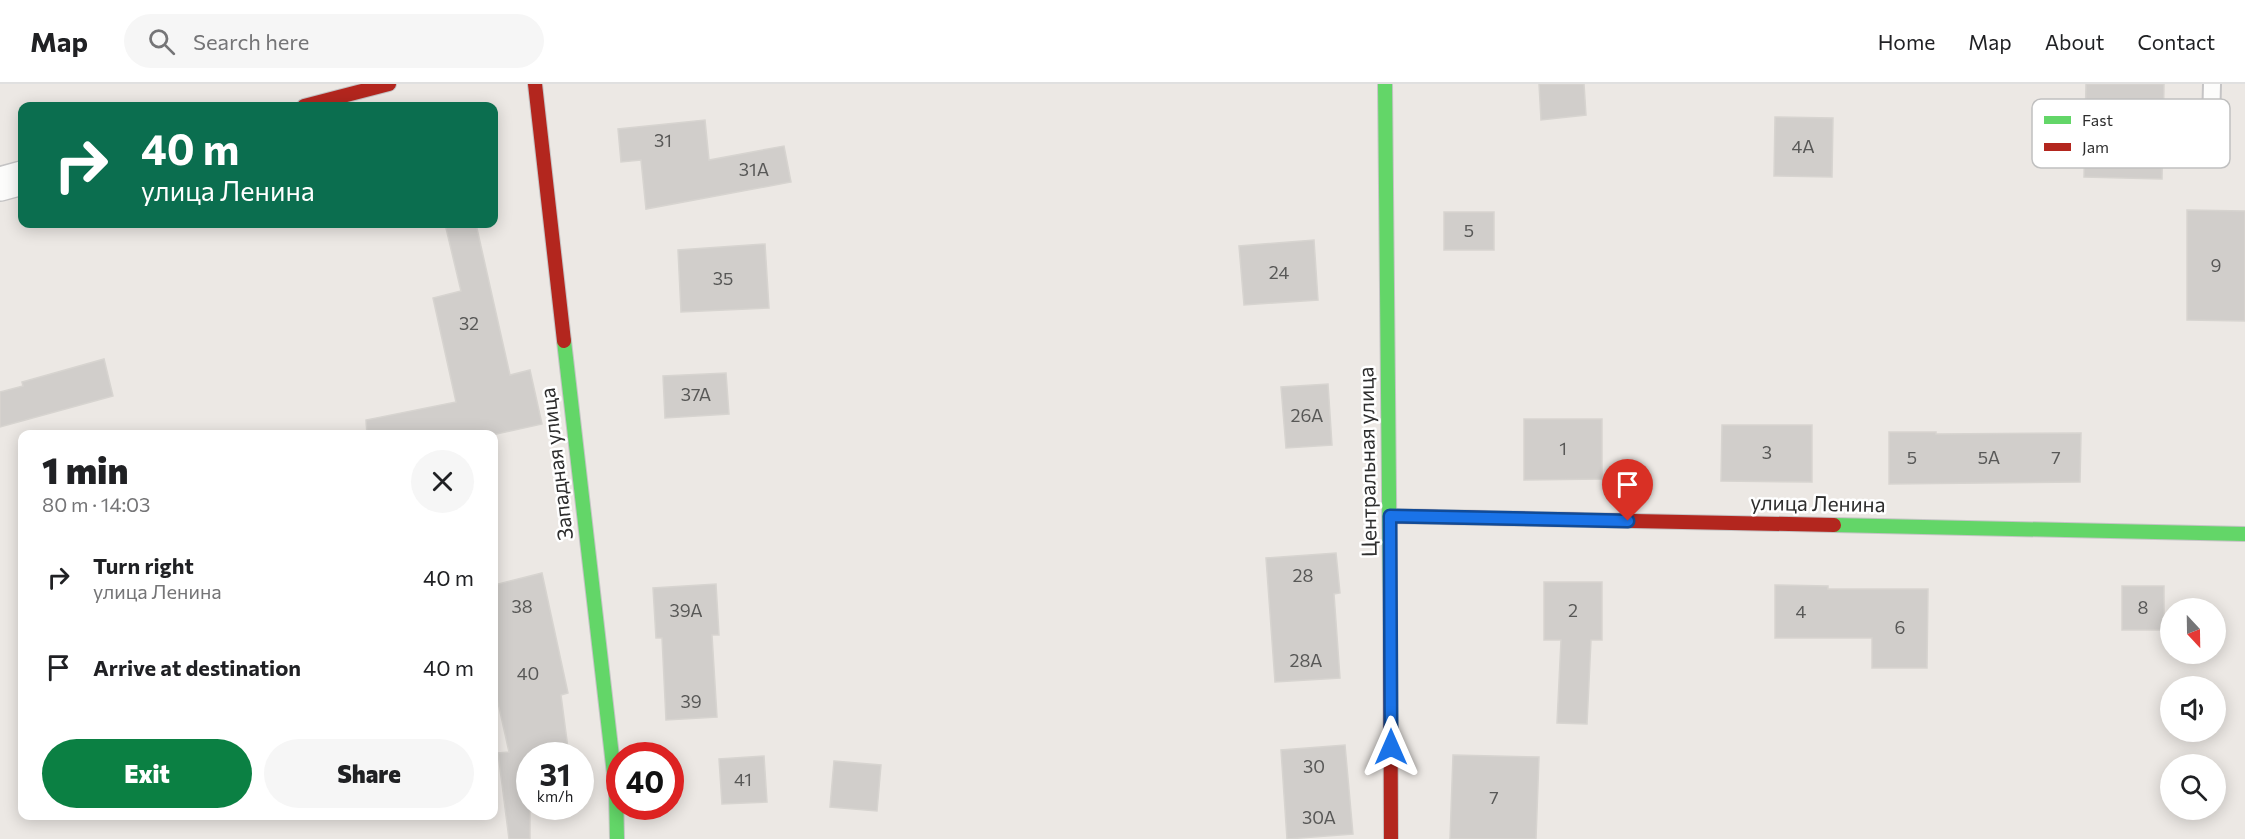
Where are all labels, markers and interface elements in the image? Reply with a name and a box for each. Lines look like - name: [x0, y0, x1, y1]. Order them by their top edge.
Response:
- search box: [124, 14, 544, 68]
- text: Map: [30, 24, 88, 58]
- icon: search: [145, 25, 178, 58]
- text: Search here: [193, 28, 309, 55]
- text: Home: [1878, 29, 1935, 54]
- text: Map: [1968, 29, 2012, 54]
- text: About: [2045, 29, 2104, 54]
- text: Contact: [2137, 29, 2215, 54]
- legend: [2032, 99, 2230, 168]
- text: Fast: [2082, 110, 2113, 129]
- text: 40 m: [141, 122, 239, 174]
- icon: right: [42, 126, 120, 204]
- house number: 31: [654, 129, 672, 151]
- house number: 4А: [1791, 135, 1815, 157]
- text: Jam: [2082, 137, 2109, 156]
- house number: 31А: [739, 158, 769, 180]
- text: улица Ленина: [141, 174, 315, 207]
- house number: 5: [1464, 219, 1474, 241]
- house number: 9: [2211, 254, 2221, 276]
- house number: 24: [1269, 261, 1289, 283]
- house number: 35: [713, 267, 733, 289]
- house number: 32: [459, 312, 479, 334]
- street label: Центральная улица: [1352, 367, 1381, 557]
- house number: 37А: [681, 383, 711, 405]
- street label: Западная улица: [534, 387, 577, 542]
- house number: 26А: [1291, 404, 1323, 426]
- house number: 1: [1559, 437, 1567, 459]
- house number: 3: [1762, 441, 1772, 463]
- house number: 5: [1907, 446, 1917, 468]
- house number: 5А: [1978, 446, 2000, 468]
- house number: 7: [2051, 446, 2061, 468]
- text: 1 min: [42, 447, 128, 491]
- button: close: [411, 450, 474, 513]
- pin: [1602, 459, 1653, 521]
- icon: arrive: [1611, 468, 1644, 501]
- street label: улица Ленина: [1750, 489, 1886, 516]
- text: 80 m · 14:03: [42, 492, 151, 516]
- text: Turn right: [93, 552, 194, 579]
- icon: right: [42, 561, 75, 594]
- text: 40 m: [423, 564, 474, 591]
- house number: 28: [1293, 564, 1314, 586]
- text: улица Ленина: [93, 579, 222, 603]
- house number: 38: [511, 595, 533, 617]
- house number: 8: [2138, 596, 2149, 618]
- north arrow: [2160, 598, 2226, 664]
- map controls: [2160, 598, 2226, 820]
- house number: 39А: [669, 599, 703, 621]
- house number: 2: [1568, 599, 1578, 621]
- house number: 4: [1796, 600, 1807, 622]
- house number: 6: [1895, 616, 1905, 638]
- house number: 28А: [1290, 649, 1322, 671]
- icon: arrive: [42, 651, 75, 684]
- text: Arrive at destination: [93, 654, 301, 681]
- text: 40 m: [423, 654, 474, 681]
- house number: 40: [517, 662, 539, 684]
- button: sound: [2160, 676, 2226, 742]
- house number: 39: [680, 690, 702, 712]
- position arrow: [1359, 715, 1423, 779]
- button: Exit: [42, 739, 252, 808]
- button: Share: [264, 739, 474, 808]
- speed limit sign: 40: [606, 742, 684, 820]
- button: search: [2160, 754, 2226, 820]
- text: 31: [539, 755, 571, 792]
- house number: 30: [1303, 755, 1325, 777]
- house number: 41: [734, 768, 752, 790]
- house number: 7: [1489, 786, 1499, 808]
- text: km/h: [537, 787, 573, 805]
- house number: 30А: [1302, 806, 1336, 828]

